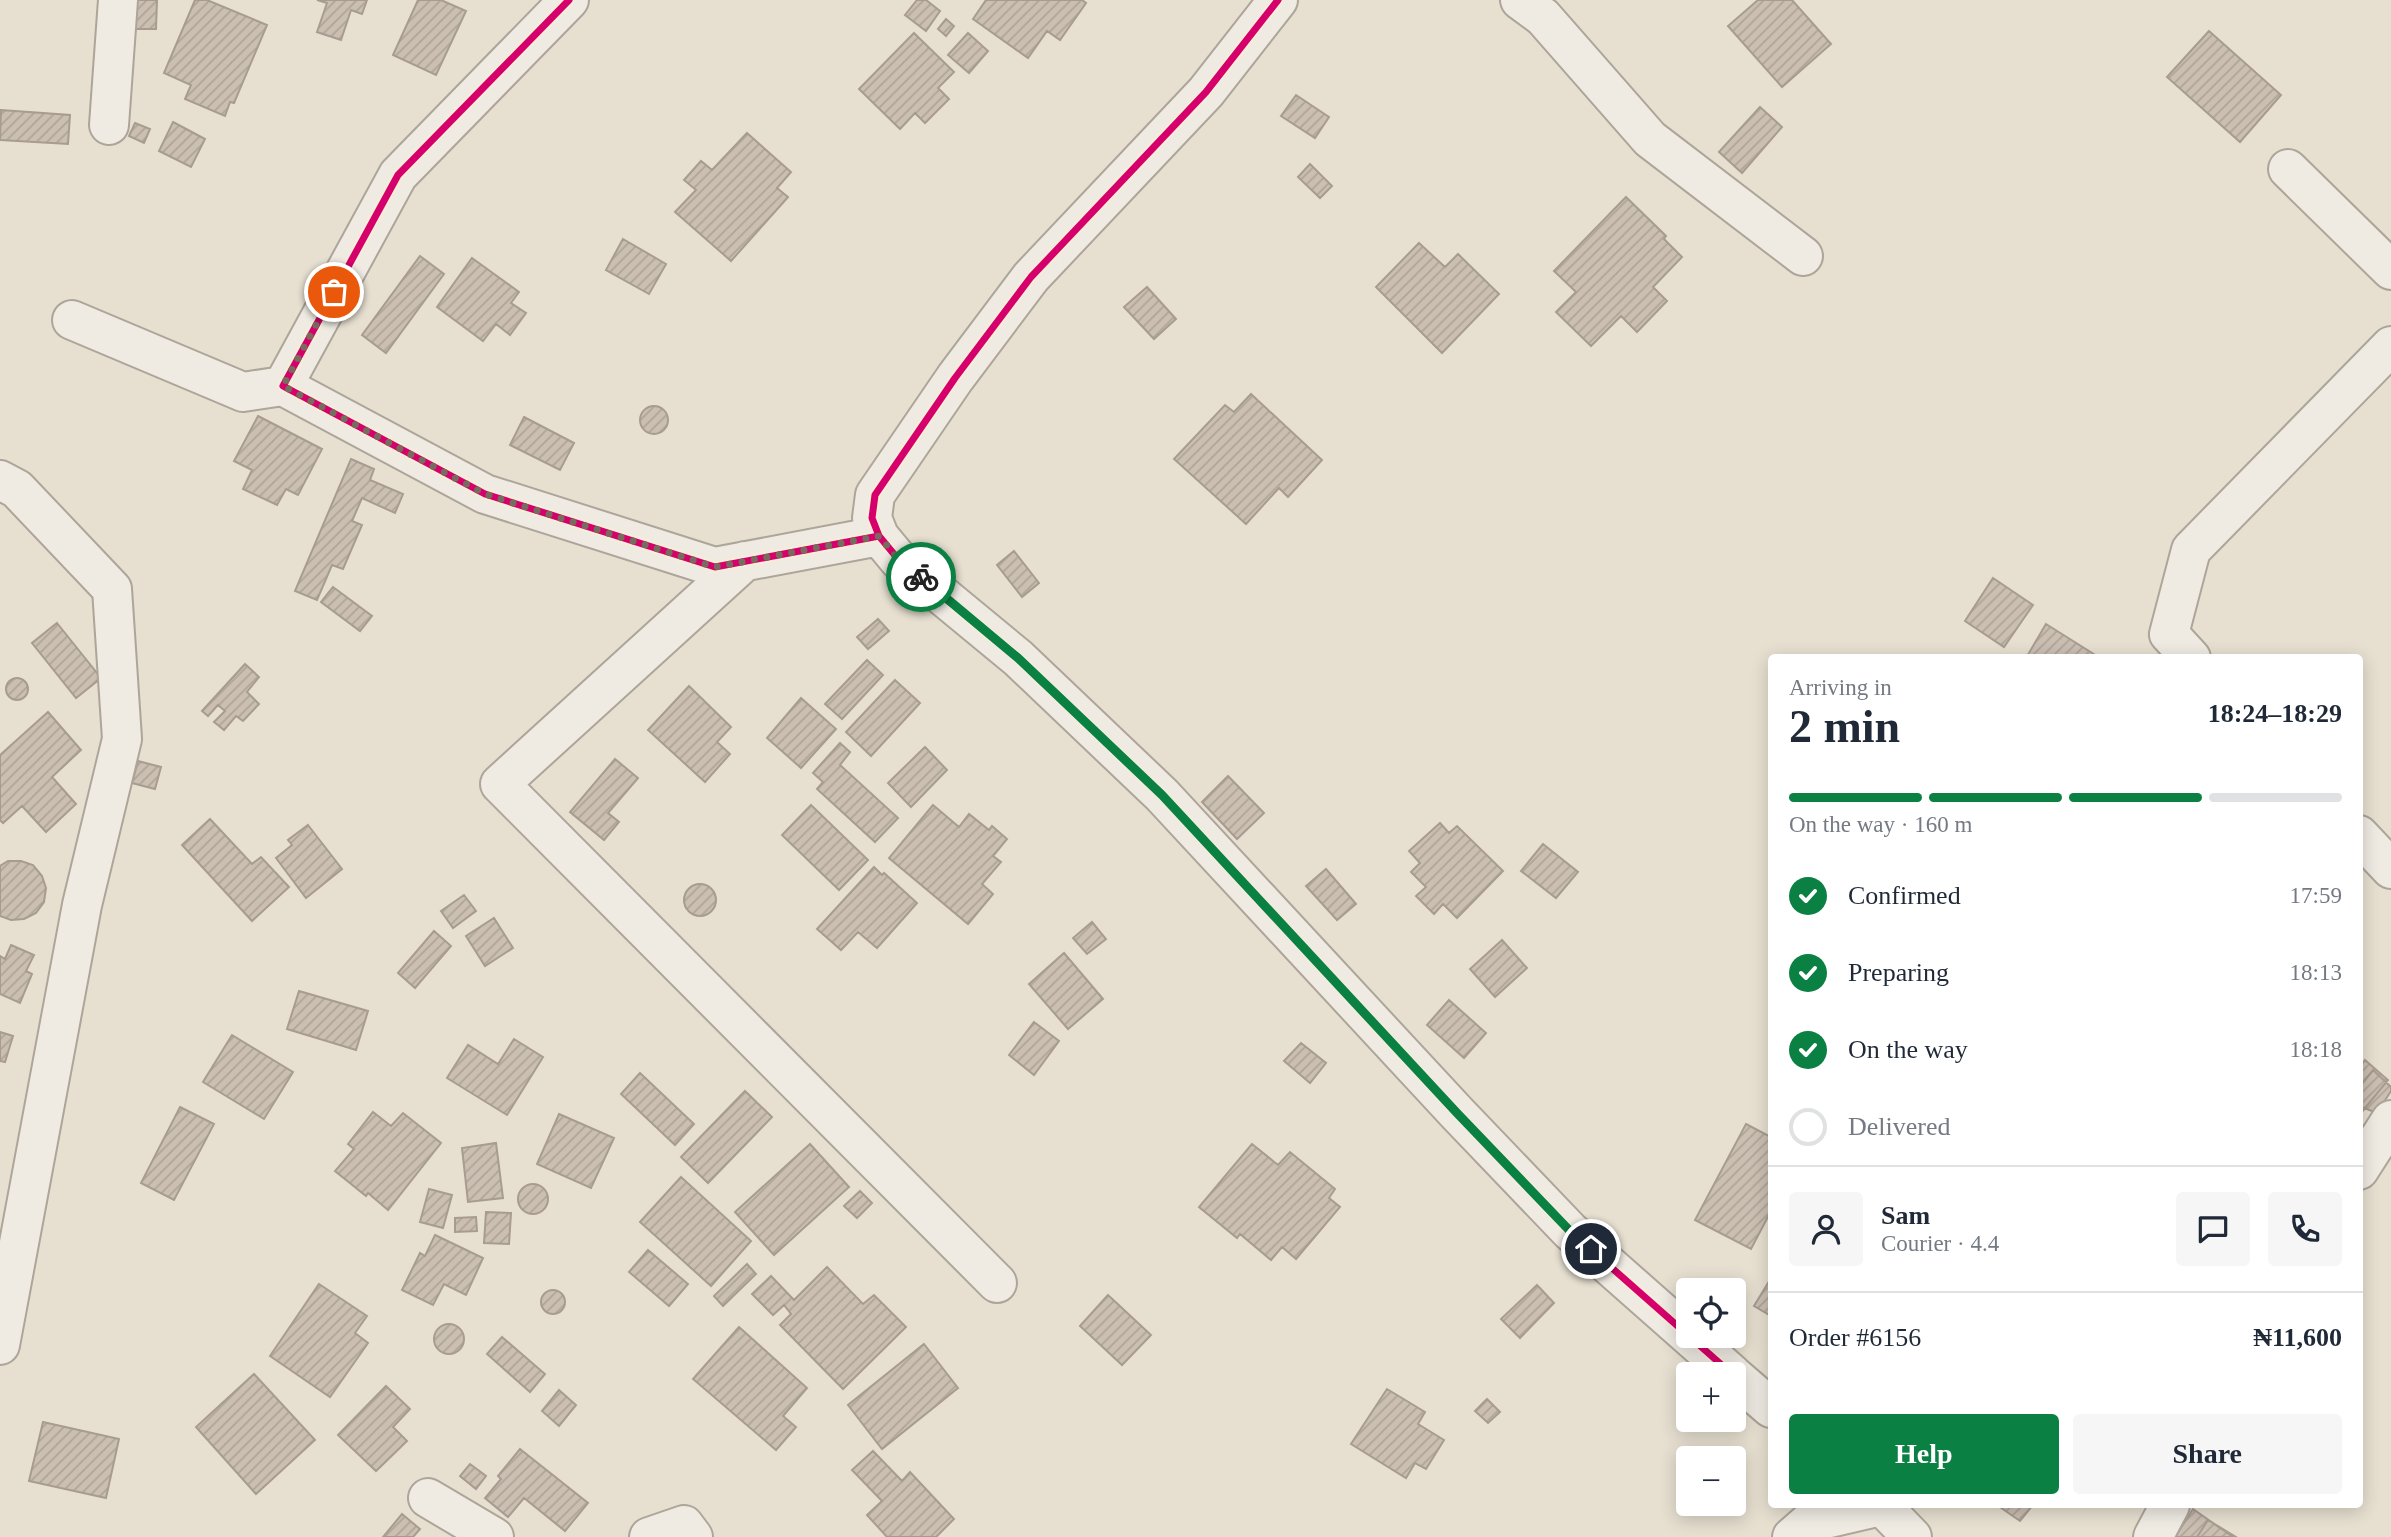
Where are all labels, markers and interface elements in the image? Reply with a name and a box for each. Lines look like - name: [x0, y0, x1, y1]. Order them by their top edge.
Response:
- pin: [304, 262, 364, 322]
- icon: bag: [315, 273, 353, 311]
- courier: [886, 542, 956, 612]
- icon: bike: [902, 558, 940, 596]
- text: Arriving in: [1789, 675, 1892, 700]
- text: 18:24–18:29: [2208, 699, 2342, 728]
- text: 2 min: [1789, 701, 1900, 752]
- text: On the way · 160 m: [1789, 812, 1972, 837]
- icon: check: [1789, 877, 1827, 915]
- text: Confirmed: [1848, 881, 1961, 910]
- text: 17:59: [2290, 883, 2342, 908]
- icon: check: [1789, 954, 1827, 992]
- text: Preparing: [1848, 958, 1949, 987]
- text: 18:13: [2290, 960, 2342, 985]
- icon: check: [1789, 1031, 1827, 1069]
- text: On the way: [1848, 1035, 1968, 1064]
- text: 18:18: [2290, 1037, 2342, 1062]
- text: Delivered: [1848, 1112, 1951, 1141]
- button: person: [1789, 1192, 1863, 1266]
- button: chat: [2176, 1192, 2250, 1266]
- button: phone: [2268, 1192, 2342, 1266]
- text: Sam: [1881, 1201, 1930, 1230]
- pin: [1561, 1219, 1621, 1279]
- icon: home: [1572, 1230, 1610, 1268]
- text: Courier · 4.4: [1881, 1231, 1999, 1256]
- map controls: [1676, 1278, 1746, 1516]
- button: locate: [1676, 1278, 1746, 1348]
- text: Order #6156: [1789, 1323, 1921, 1352]
- text: ₦11,600: [2253, 1323, 2342, 1352]
- button: +: [1676, 1362, 1746, 1432]
- button: Help: [1789, 1414, 2059, 1494]
- button: Share: [2073, 1414, 2342, 1494]
- button: −: [1676, 1446, 1746, 1516]

